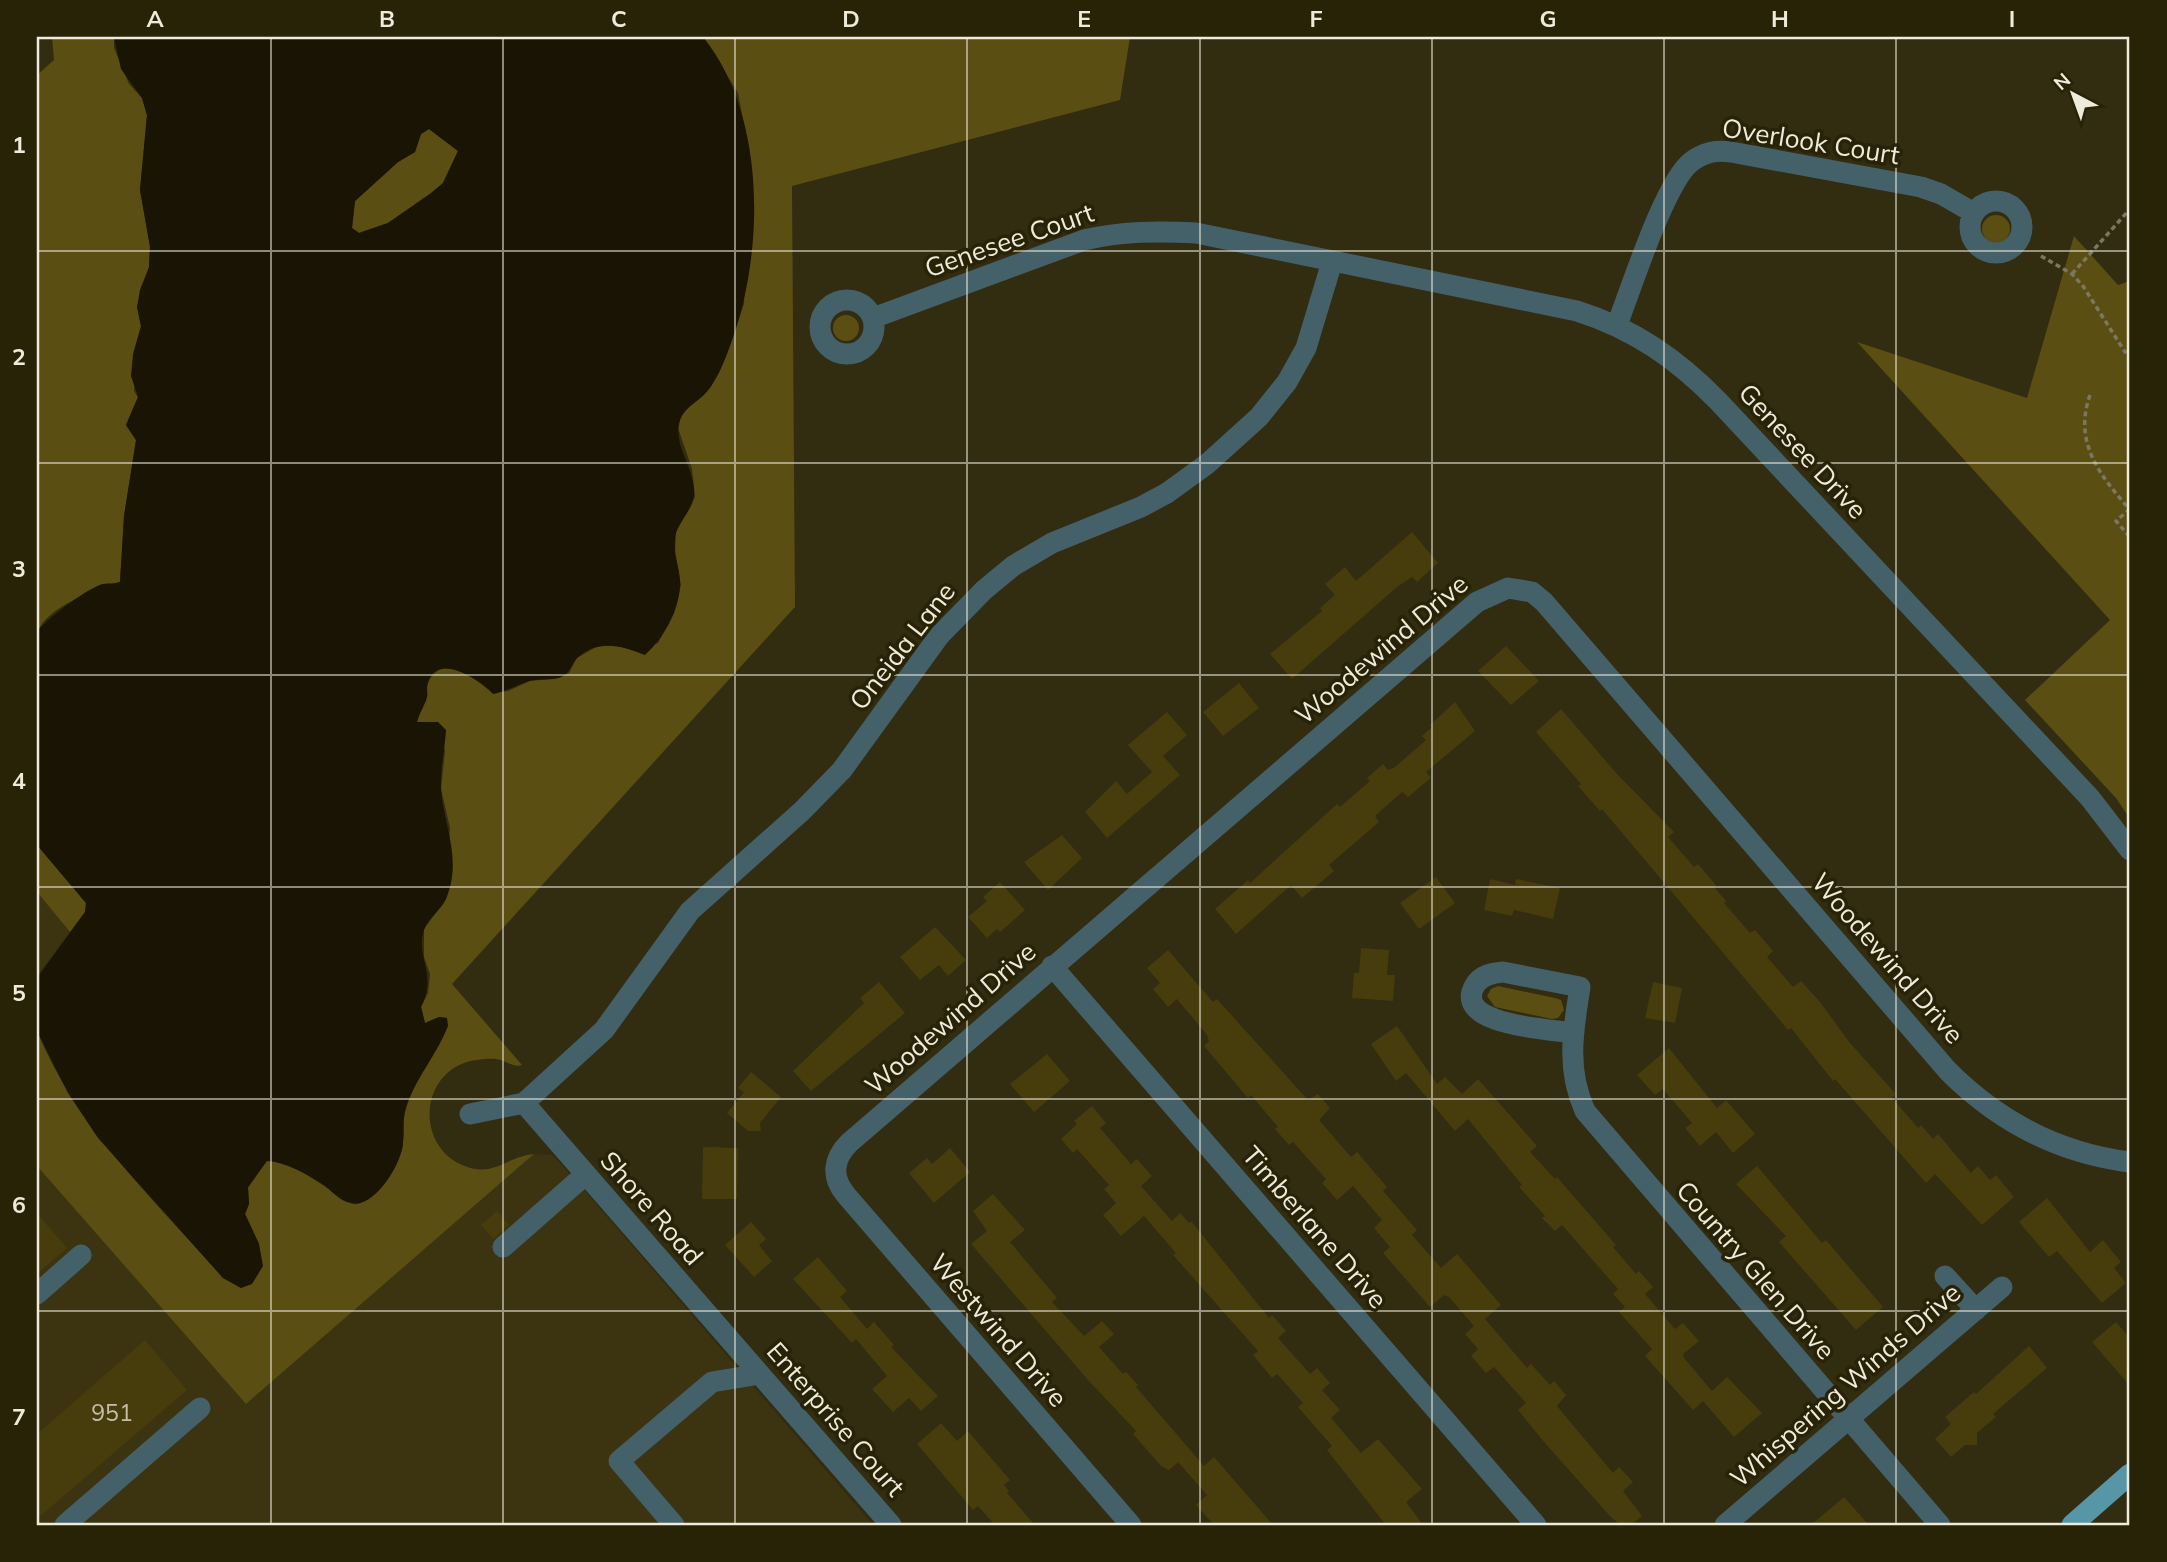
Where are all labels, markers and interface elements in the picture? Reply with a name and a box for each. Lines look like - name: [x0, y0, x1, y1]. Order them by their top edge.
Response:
- text: A: [146, 4, 164, 33]
- text: B: [379, 4, 395, 33]
- text: C: [611, 4, 627, 33]
- text: D: [842, 4, 860, 33]
- text: E: [1077, 4, 1091, 33]
- text: F: [1309, 4, 1323, 33]
- text: G: [1539, 4, 1557, 33]
- text: H: [1771, 4, 1789, 33]
- text: I: [2009, 4, 2015, 33]
- north arrow: [2038, 60, 2108, 130]
- text: N: [2049, 67, 2075, 95]
- street label: Overlook Court: [1720, 111, 1902, 171]
- text: 1: [12, 130, 26, 159]
- street label: Genesee Court: [920, 196, 1098, 284]
- text: 2: [12, 342, 26, 371]
- street label: Genesee Drive: [1732, 376, 1874, 526]
- text: 3: [12, 554, 26, 583]
- street label: Woodewind Drive: [1288, 567, 1474, 731]
- street label: Oneida Lane: [842, 576, 962, 716]
- text: 4: [12, 766, 26, 795]
- street label: Woodewind Drive: [1805, 866, 1971, 1050]
- street label: Woodewind Drive: [858, 935, 1042, 1101]
- text: 5: [12, 978, 26, 1007]
- street label: Timberlane Drive: [1235, 1139, 1395, 1315]
- street label: Shore Road: [594, 1144, 710, 1272]
- street label: Country Glen Drive: [1669, 1174, 1843, 1366]
- text: 6: [12, 1190, 26, 1219]
- street label: Westwind Drive: [923, 1246, 1075, 1414]
- street label: Whispering Winds Drive: [1723, 1276, 1967, 1494]
- street label: Enterprise Court: [760, 1335, 912, 1503]
- house number: 951: [91, 1398, 133, 1427]
- text: 7: [12, 1402, 26, 1431]

